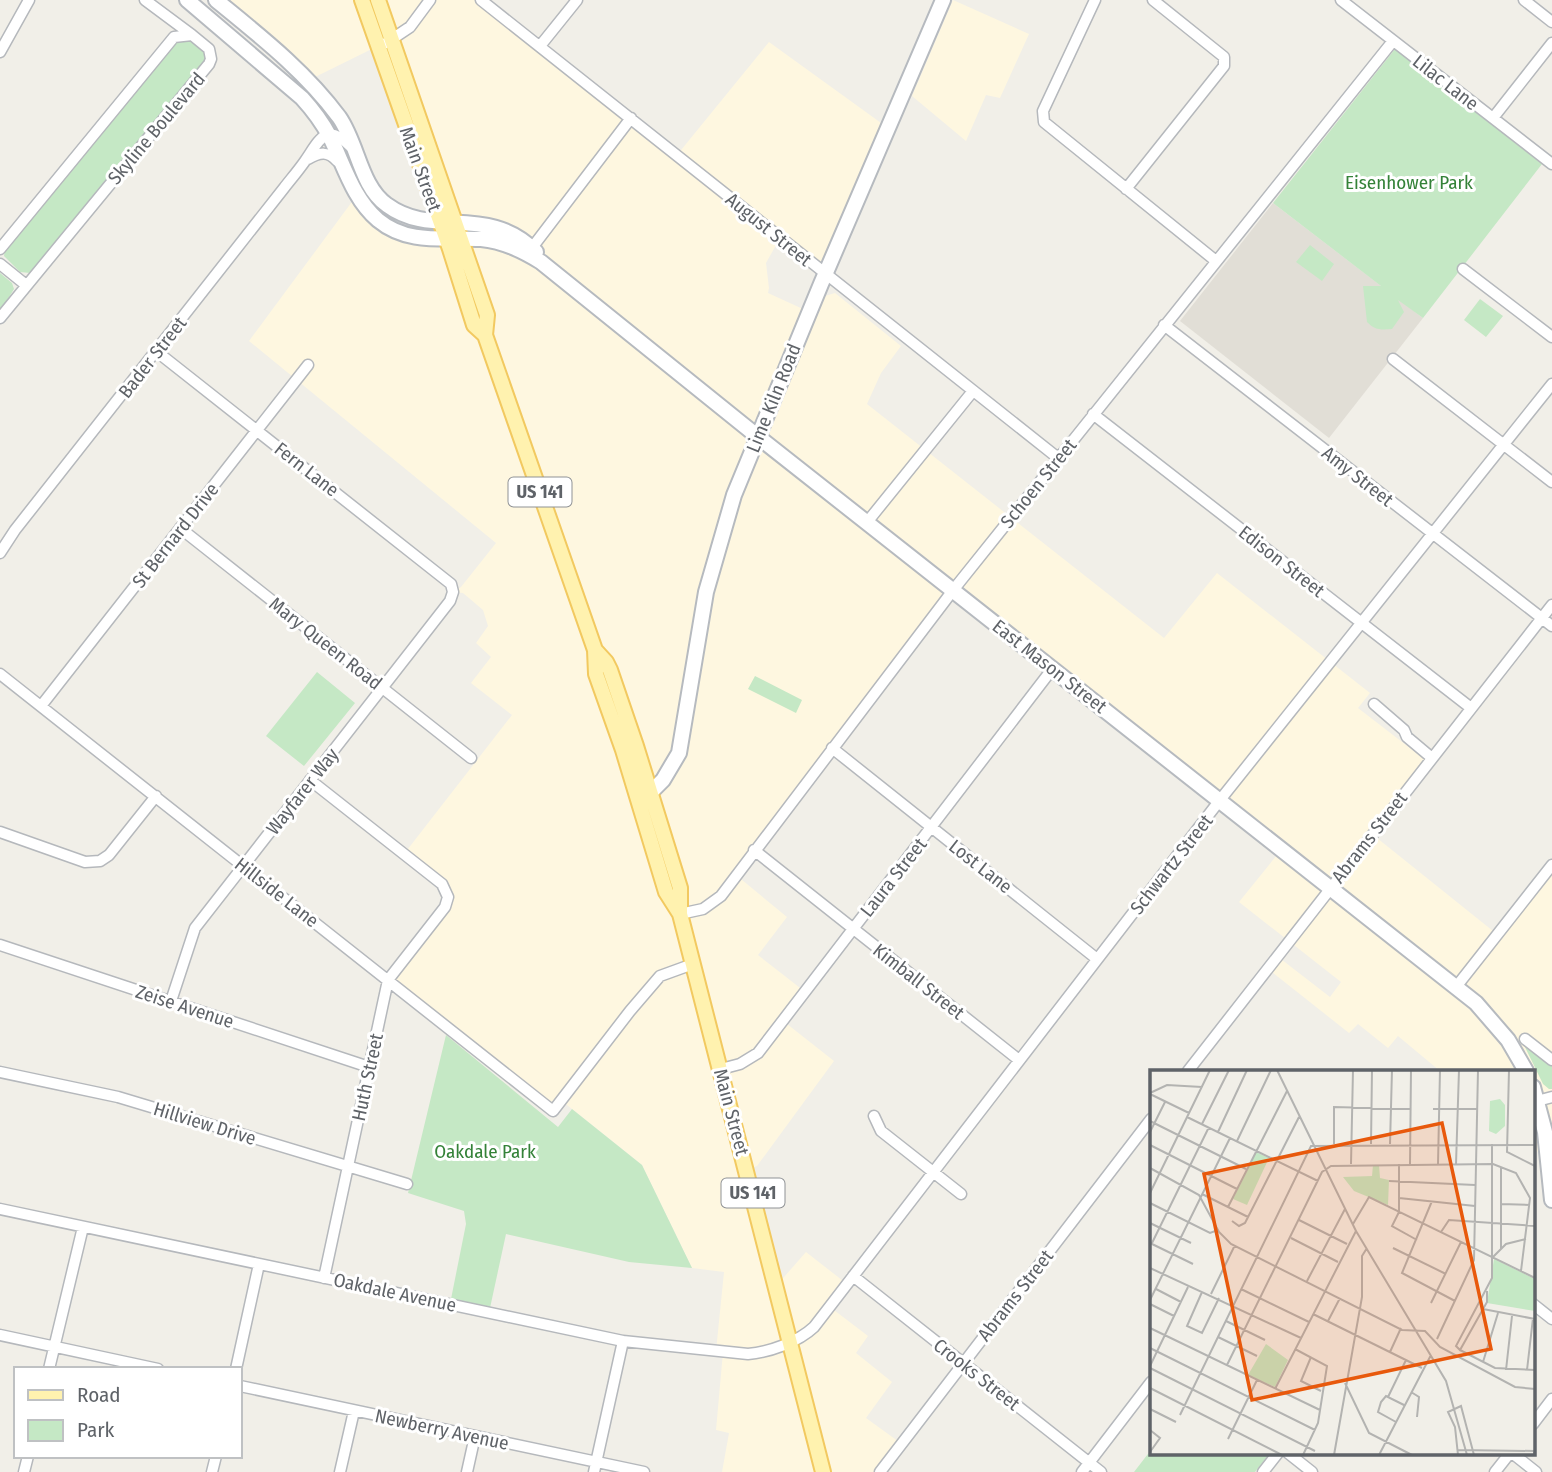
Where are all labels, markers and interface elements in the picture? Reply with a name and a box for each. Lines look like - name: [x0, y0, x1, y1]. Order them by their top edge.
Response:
- street label: Lilac Lane: [1408, 50, 1483, 115]
- street label: Skyline Boulevard: [103, 68, 210, 189]
- street label: Main Street: [395, 124, 447, 216]
- park label: Eisenhower Park: [1345, 171, 1473, 194]
- street label: August Street: [721, 188, 817, 272]
- street label: Bader Street: [113, 311, 192, 403]
- street label: Lime Kiln Road: [741, 340, 806, 456]
- street label: Schoen Street: [995, 433, 1082, 533]
- street label: Fern Lane: [270, 437, 343, 502]
- street label: Amy Street: [1317, 441, 1399, 512]
- street label: St Bernard Drive: [127, 478, 223, 592]
- road number: US 141: [508, 478, 572, 506]
- street label: Edison Street: [1234, 521, 1330, 603]
- street label: Mary Queen Road: [265, 592, 387, 695]
- street label: East Mason Street: [988, 615, 1112, 719]
- street label: Wayfarer Way: [261, 743, 344, 839]
- street label: Abrams Street: [1327, 787, 1413, 887]
- street label: Schwartz Street: [1125, 809, 1218, 919]
- street label: Laura Street: [855, 833, 932, 921]
- street label: Lost Lane: [945, 835, 1017, 898]
- street label: Hillside Lane: [230, 852, 323, 932]
- street label: Kimball Street: [868, 939, 970, 1025]
- street label: Zeise Avenue: [133, 980, 237, 1033]
- street label: Huth Street: [347, 1030, 388, 1123]
- street label: Main Street: [709, 1066, 754, 1159]
- inset map: [1150, 1070, 1534, 1454]
- street label: Hillview Drive: [151, 1097, 259, 1150]
- park label: Oakdale Park: [434, 1140, 536, 1163]
- road number: US 141: [722, 1178, 784, 1208]
- street label: Abrams Street: [973, 1245, 1059, 1345]
- street label: Oakdale Avenue: [331, 1268, 458, 1317]
- street label: Crooks Street: [929, 1333, 1025, 1416]
- legend: [14, 1367, 242, 1458]
- text: Road: [77, 1382, 121, 1408]
- street label: Newberry Avenue: [373, 1404, 511, 1455]
- text: Park: [77, 1417, 115, 1443]

